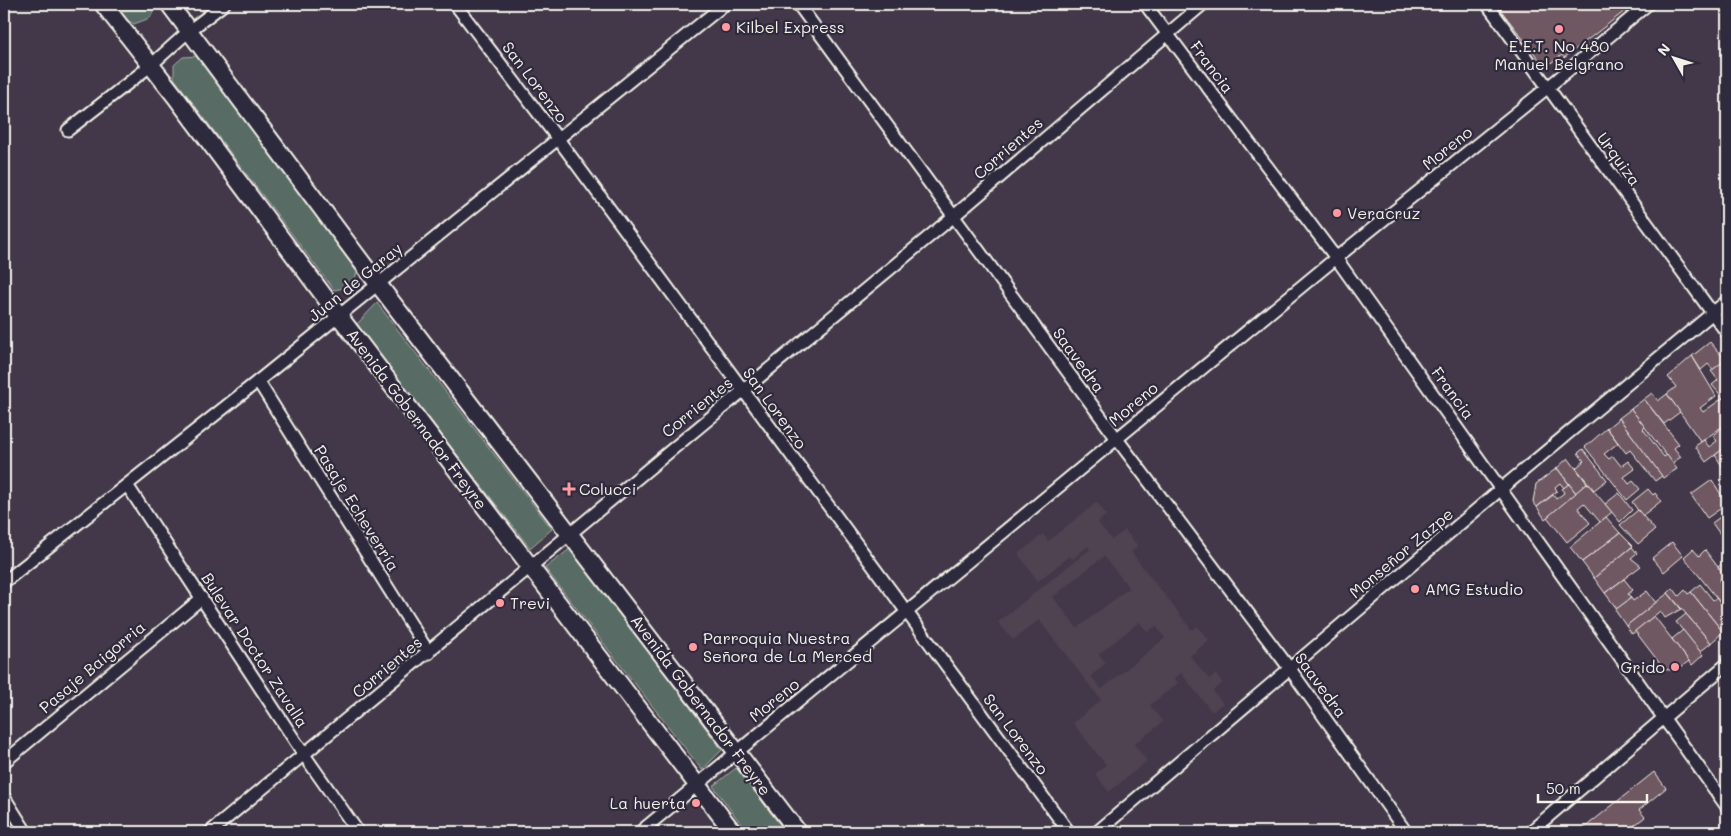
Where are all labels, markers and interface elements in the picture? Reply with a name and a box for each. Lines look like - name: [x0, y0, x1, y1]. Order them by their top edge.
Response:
- place label: Kilbel Express: [736, 16, 845, 37]
- marker: Kilbel Express: [720, 21, 732, 33]
- marker: E.E.T. No 480 Manuel Belgrano: [1553, 23, 1565, 35]
- north arrow: [1648, 32, 1698, 82]
- place label: E.E.T. No 480 Manuel Belgrano: [1495, 35, 1623, 74]
- street label: Francia: [1186, 36, 1239, 97]
- street label: San Lorenzo: [498, 37, 573, 126]
- text: N: [1653, 39, 1674, 60]
- street label: Corrientes: [969, 112, 1047, 184]
- street label: Moreno: [1417, 121, 1476, 174]
- street label: Urquiza: [1593, 128, 1646, 190]
- place label: Veracruz: [1347, 202, 1420, 223]
- marker: Veracruz: [1331, 207, 1343, 219]
- street label: Juan de Garay: [303, 237, 406, 326]
- street label: Saavedra: [1049, 323, 1110, 396]
- street label: Avenida Gobernador Freyre: [342, 324, 492, 513]
- street label: Francia: [1427, 362, 1480, 423]
- street label: San Lorenzo: [739, 363, 812, 453]
- street label: Corrientes: [657, 372, 736, 442]
- street label: Moreno: [1104, 377, 1162, 430]
- street label: Pasaje Echeverría: [310, 441, 405, 575]
- place label: Colucci: [579, 478, 636, 499]
- marker: Colucci: [563, 483, 575, 495]
- street label: Monseñor Zazpe: [1344, 503, 1457, 602]
- street label: Bulevar Doctor Zavalla: [197, 568, 314, 731]
- place label: AMG Estudio: [1425, 578, 1523, 599]
- marker: AMG Estudio: [1409, 583, 1421, 595]
- place label: Trevi: [510, 592, 550, 613]
- marker: Trevi: [494, 597, 506, 609]
- street label: Avenida Gobernador Freyre: [626, 610, 776, 799]
- street label: Pasaje Baigorria: [34, 616, 149, 717]
- place label: Parroquia Nuestra Señora de La Merced: [703, 627, 872, 666]
- street label: Corrientes: [347, 631, 426, 702]
- marker: Parroquia Nuestra Señora de La Merced: [687, 641, 699, 653]
- street label: Saavedra: [1291, 648, 1352, 721]
- place label: Grido: [1621, 656, 1665, 677]
- marker: Grido: [1669, 661, 1681, 673]
- street label: Moreno: [744, 673, 803, 726]
- street label: San Lorenzo: [979, 689, 1054, 778]
- scale bar: [1538, 771, 1647, 803]
- text: 50 m: [1546, 778, 1581, 798]
- place label: La huerta: [610, 792, 686, 813]
- marker: La huerta: [690, 797, 702, 809]

